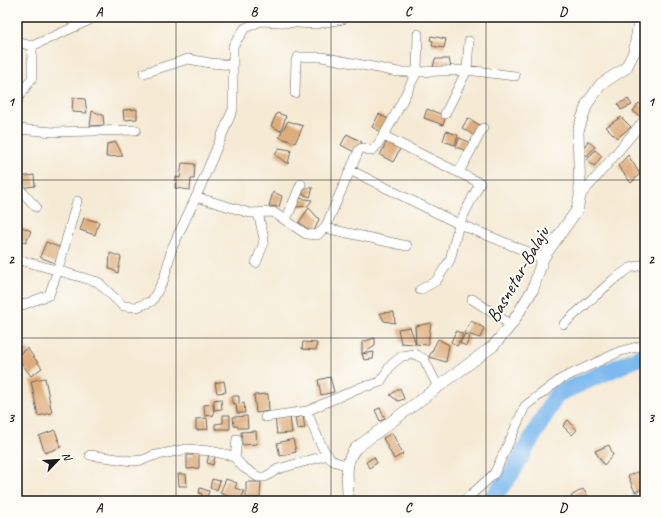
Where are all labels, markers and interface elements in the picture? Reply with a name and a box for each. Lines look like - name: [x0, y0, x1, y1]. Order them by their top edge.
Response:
- text: A: [96, 4, 104, 20]
- text: B: [251, 4, 259, 20]
- text: C: [405, 4, 413, 20]
- text: D: [559, 4, 568, 20]
- text: 1: [8, 94, 16, 110]
- text: 1: [648, 94, 656, 110]
- street label: Basnetar-Balaju: [481, 222, 555, 327]
- text: 2: [8, 252, 15, 268]
- text: 2: [648, 252, 655, 268]
- text: 3: [8, 410, 15, 426]
- text: 3: [648, 410, 655, 426]
- north arrow: [38, 440, 78, 480]
- text: N: [59, 450, 76, 464]
- text: A: [96, 500, 104, 516]
- text: B: [251, 500, 259, 516]
- text: C: [405, 500, 413, 516]
- text: D: [559, 500, 568, 516]

